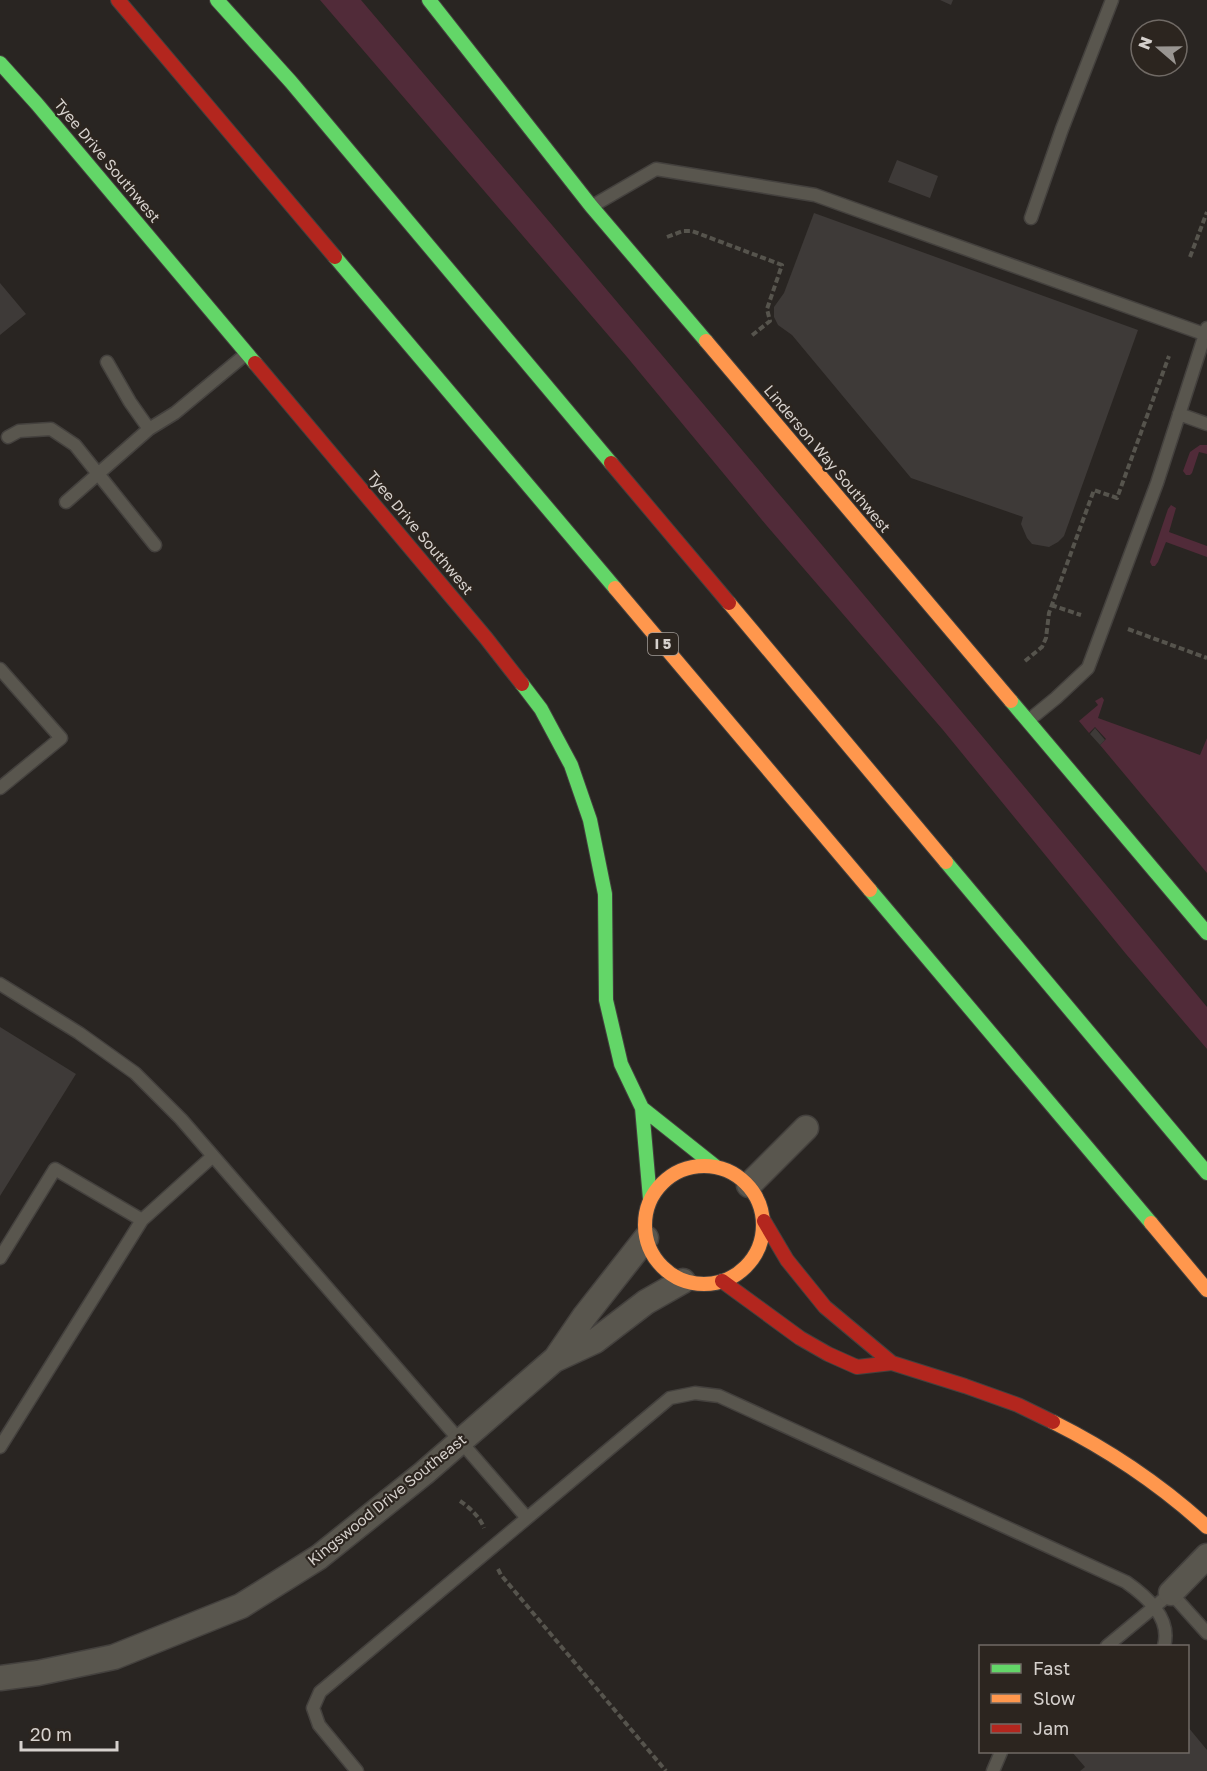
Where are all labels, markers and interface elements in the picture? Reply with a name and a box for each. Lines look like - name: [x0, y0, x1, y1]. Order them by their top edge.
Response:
- north arrow: [1129, 18, 1189, 78]
- text: N: [1133, 34, 1156, 52]
- street label: Tyee Drive Southwest: [51, 95, 165, 226]
- street label: Linderson Way Southwest: [761, 381, 895, 536]
- street label: Tyee Drive Southwest: [364, 467, 478, 598]
- road number: I 5: [648, 633, 678, 655]
- street label: Kingswood Drive Southeast: [303, 1430, 469, 1569]
- legend: [979, 1645, 1189, 1753]
- text: Fast: [1033, 1657, 1070, 1679]
- text: Slow: [1033, 1687, 1076, 1709]
- scale bar: [21, 1714, 117, 1752]
- text: Jam: [1033, 1717, 1069, 1739]
- text: 20 m: [30, 1723, 72, 1745]

